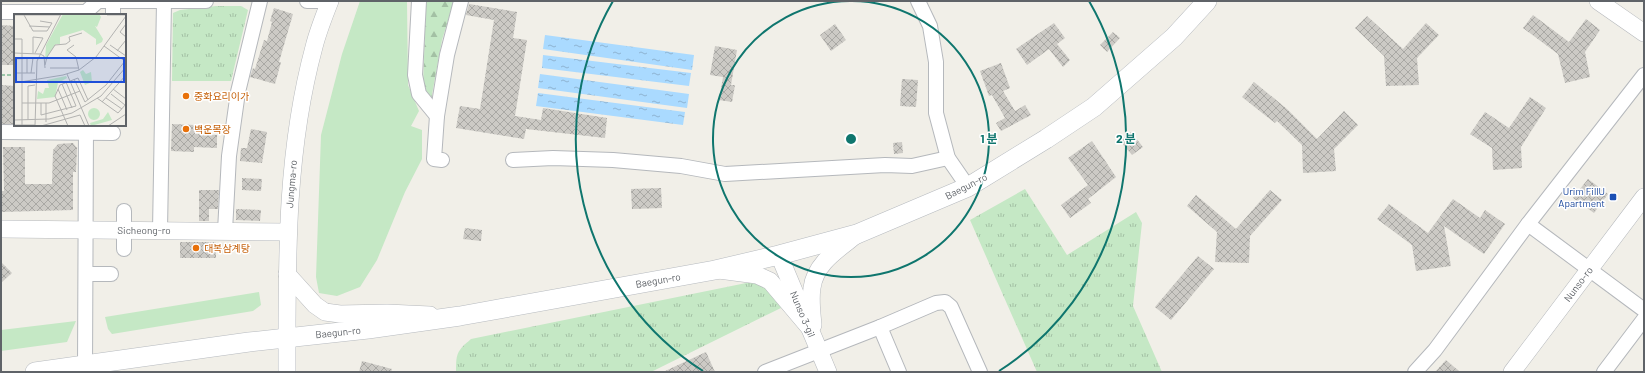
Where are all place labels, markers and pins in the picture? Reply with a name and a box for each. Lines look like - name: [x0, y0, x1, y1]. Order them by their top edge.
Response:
- place label: 중화요리이가: [194, 90, 249, 102]
- marker: 중화요리이가: [181, 91, 191, 101]
- place label: 백운목장: [194, 123, 231, 135]
- marker: 백운목장: [181, 124, 191, 134]
- centre of rings: [844, 132, 858, 146]
- place label: Urim FillU Apartment: [1558, 185, 1605, 209]
- marker: Urim FillU Apartment: [1608, 192, 1618, 202]
- place label: 대복삼계탕: [204, 242, 250, 254]
- marker: 대복삼계탕: [191, 243, 201, 253]

